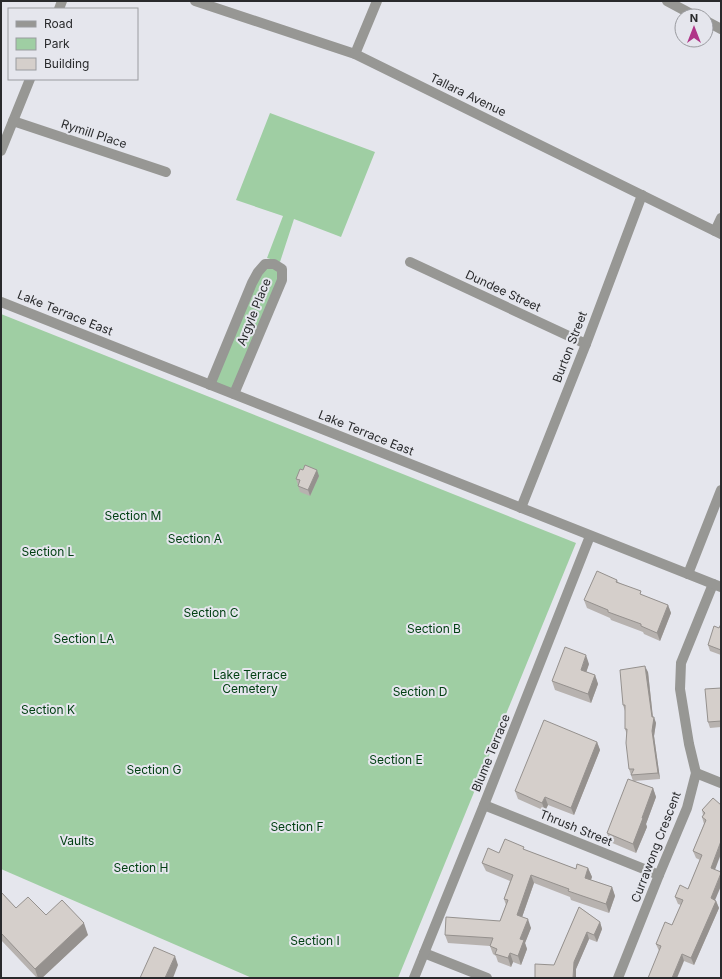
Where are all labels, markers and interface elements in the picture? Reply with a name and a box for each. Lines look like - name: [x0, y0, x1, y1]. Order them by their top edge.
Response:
- legend: [8, 8, 138, 80]
- north arrow: [674, 8, 714, 48]
- text: N: [690, 11, 698, 25]
- text: Road: [44, 16, 73, 31]
- text: Park: [44, 36, 70, 51]
- text: Building: [44, 56, 89, 71]
- street label: Tallara Avenue: [428, 70, 509, 119]
- street label: Rymill Place: [59, 116, 129, 151]
- street label: Dundee Street: [463, 267, 543, 315]
- street label: Argyle Place: [233, 276, 274, 348]
- street label: Lake Terrace East: [15, 287, 115, 339]
- street label: Burton Street: [549, 309, 590, 385]
- street label: Lake Terrace East: [316, 407, 416, 459]
- park label: Section M: [105, 508, 161, 523]
- park label: Section A: [168, 531, 222, 546]
- park label: Section L: [22, 544, 75, 559]
- park label: Section C: [184, 605, 239, 620]
- park label: Section B: [407, 621, 461, 636]
- park label: Section LA: [53, 631, 115, 646]
- park label: Lake Terrace Cemetery: [213, 667, 287, 696]
- park label: Section D: [393, 684, 447, 699]
- park label: Section K: [21, 702, 75, 717]
- street label: Blume Terrace: [468, 712, 513, 794]
- park label: Section E: [369, 752, 423, 767]
- park label: Section G: [127, 762, 182, 777]
- street label: Currawong Crescent: [627, 789, 684, 904]
- street label: Thrush Street: [538, 806, 615, 849]
- park label: Section F: [270, 819, 324, 834]
- park label: Vaults: [60, 833, 94, 848]
- park label: Section H: [114, 860, 168, 875]
- park label: Section I: [290, 933, 340, 948]

